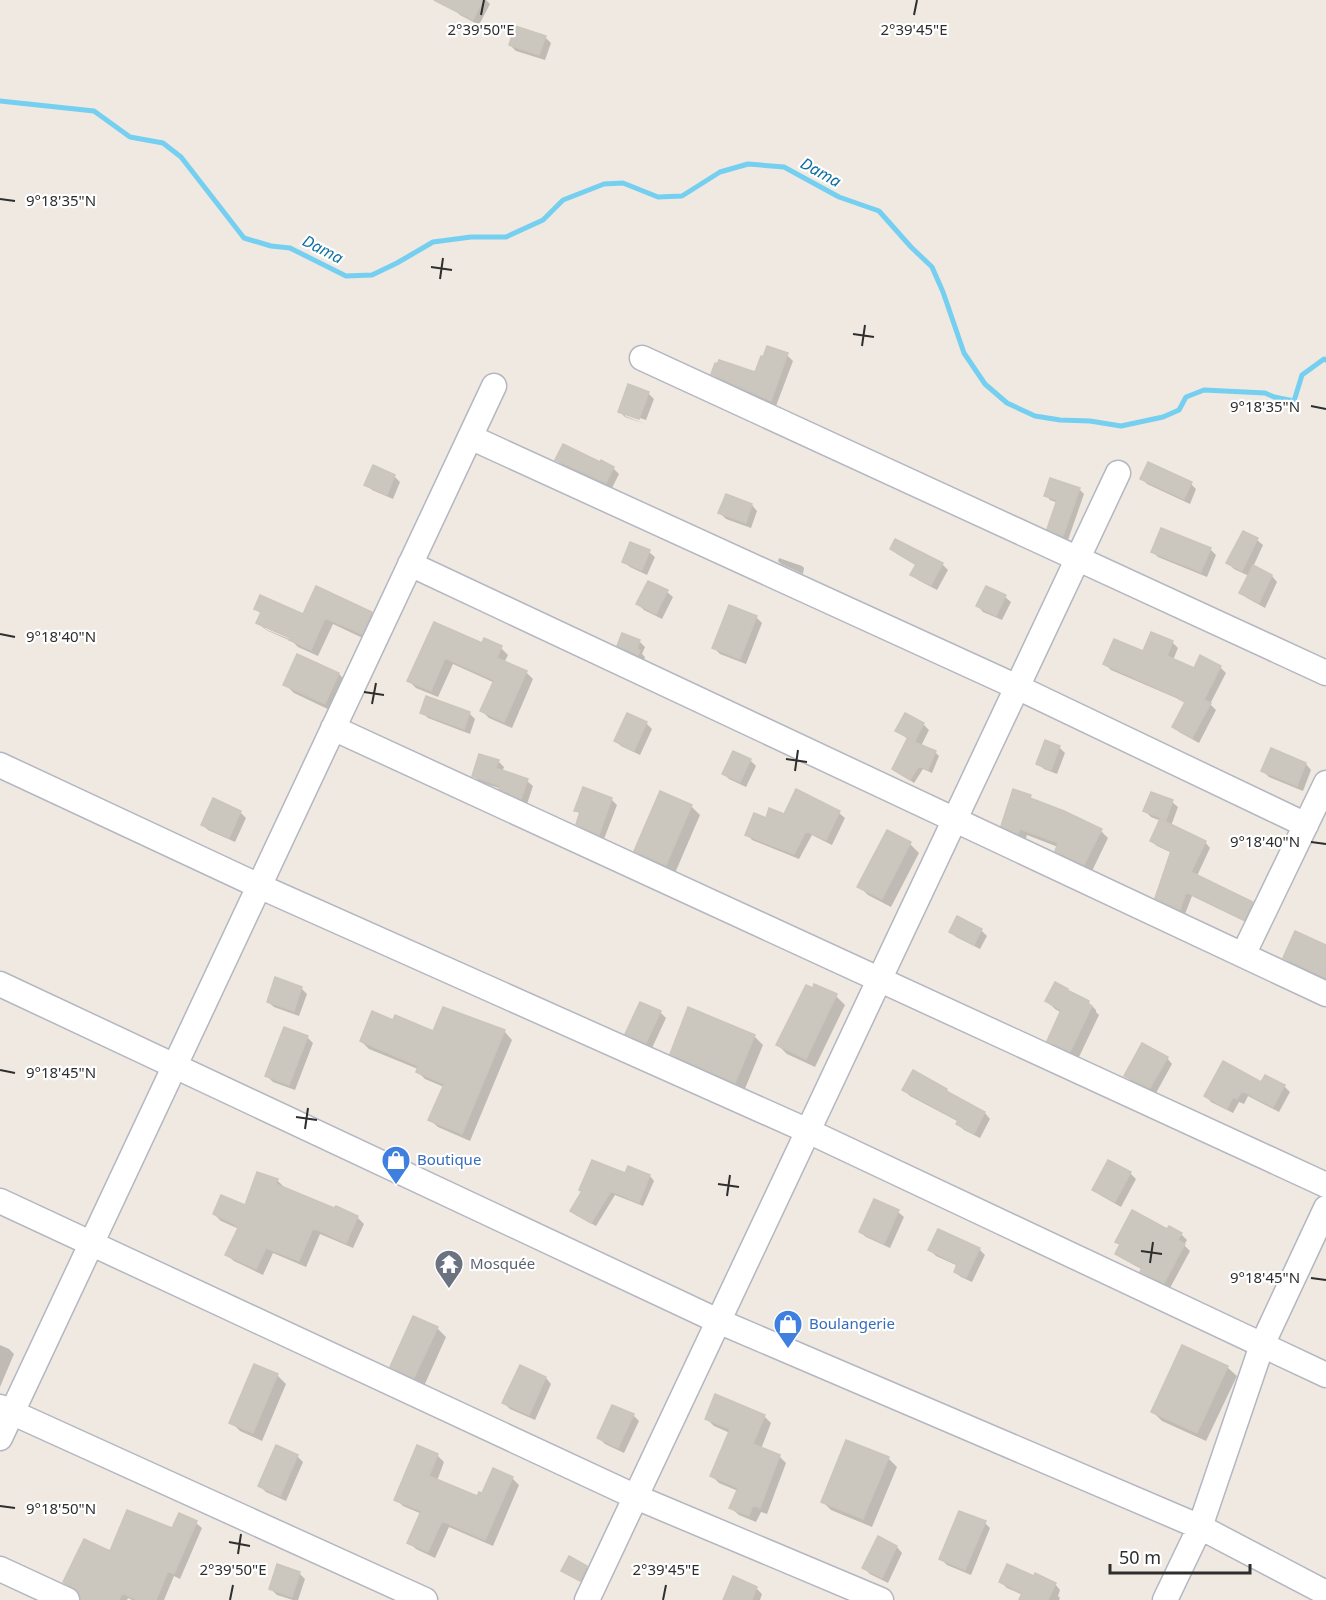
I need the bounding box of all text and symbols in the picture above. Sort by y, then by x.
text: 2°39'50"E [447,19,515,39]
text: 2°39'45"E [880,19,948,39]
water label: Dama [797,152,845,192]
text: 9°18'35"N [26,190,96,210]
water label: Dama [299,229,347,269]
text: 9°18'35"N [1230,396,1300,416]
text: 9°18'40"N [26,626,96,646]
text: 9°18'40"N [1230,831,1300,851]
text: 9°18'45"N [26,1062,96,1082]
shop icon: Boutique [380,1144,412,1186]
place label: Boutique [417,1149,481,1169]
temple icon: Mosquée [433,1248,465,1290]
place label: Mosquée [470,1253,535,1273]
text: 9°18'45"N [1230,1267,1300,1287]
shop icon: Boulangerie [772,1308,804,1350]
place label: Boulangerie [809,1313,895,1333]
text: 9°18'50"N [26,1498,96,1518]
scale bar [1110,1537,1250,1575]
text: 50 m [1119,1545,1161,1569]
text: 2°39'50"E [199,1559,267,1579]
text: 2°39'45"E [632,1559,700,1579]

